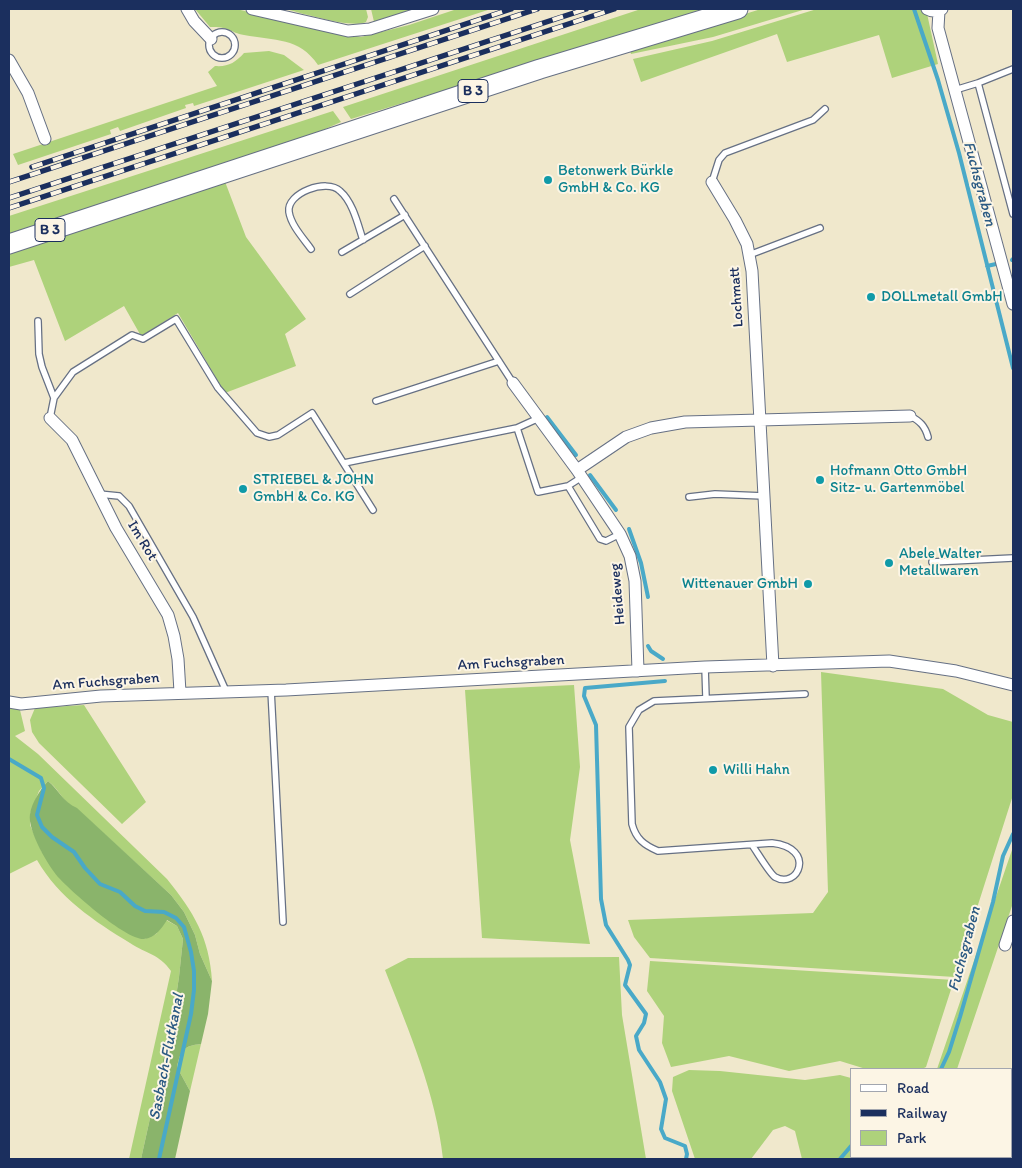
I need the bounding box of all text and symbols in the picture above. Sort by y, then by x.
road number: B 3 [458,80,488,102]
water label: Fuchsgraben [958,139,1000,229]
place label: Betonwerk Bürkle GmbH & Co. KG [558,162,674,197]
marker: Betonwerk Bürkle GmbH & Co. KG [542,174,554,186]
road number: B 3 [35,218,65,242]
street label: Lochmatt [726,266,748,328]
place label: DOLLmetall GmbH [881,288,1003,306]
marker: DOLLmetall GmbH [865,291,877,303]
place label: Hofmann Otto GmbH Sitz- u. Gartenmöbel [830,462,967,497]
place label: STRIEBEL & JOHN GmbH & Co. KG [253,471,374,506]
marker: Hofmann Otto GmbH Sitz- u. Gartenmöbel [814,474,826,486]
marker: STRIEBEL & JOHN GmbH & Co. KG [237,483,249,495]
street label: Im Rot [123,518,161,564]
place label: Abele Walter Metallwaren [899,545,981,580]
marker: Abele Walter Metallwaren [883,557,895,569]
street label: Heideweg [606,562,630,626]
place label: Wittenauer GmbH [682,575,798,593]
marker: Wittenauer GmbH [802,578,814,590]
street label: Am Fuchsgraben [457,651,565,675]
street label: Am Fuchsgraben [52,669,160,695]
place label: Willi Hahn [723,761,790,779]
marker: Willi Hahn [707,764,719,776]
water label: Fuchsgraben [944,904,986,994]
water label: Sasbach-Flutkanal [145,992,189,1122]
legend [850,1068,1012,1158]
text: Road [897,1079,929,1097]
text: Railway [897,1104,947,1122]
text: Park [897,1129,927,1147]

